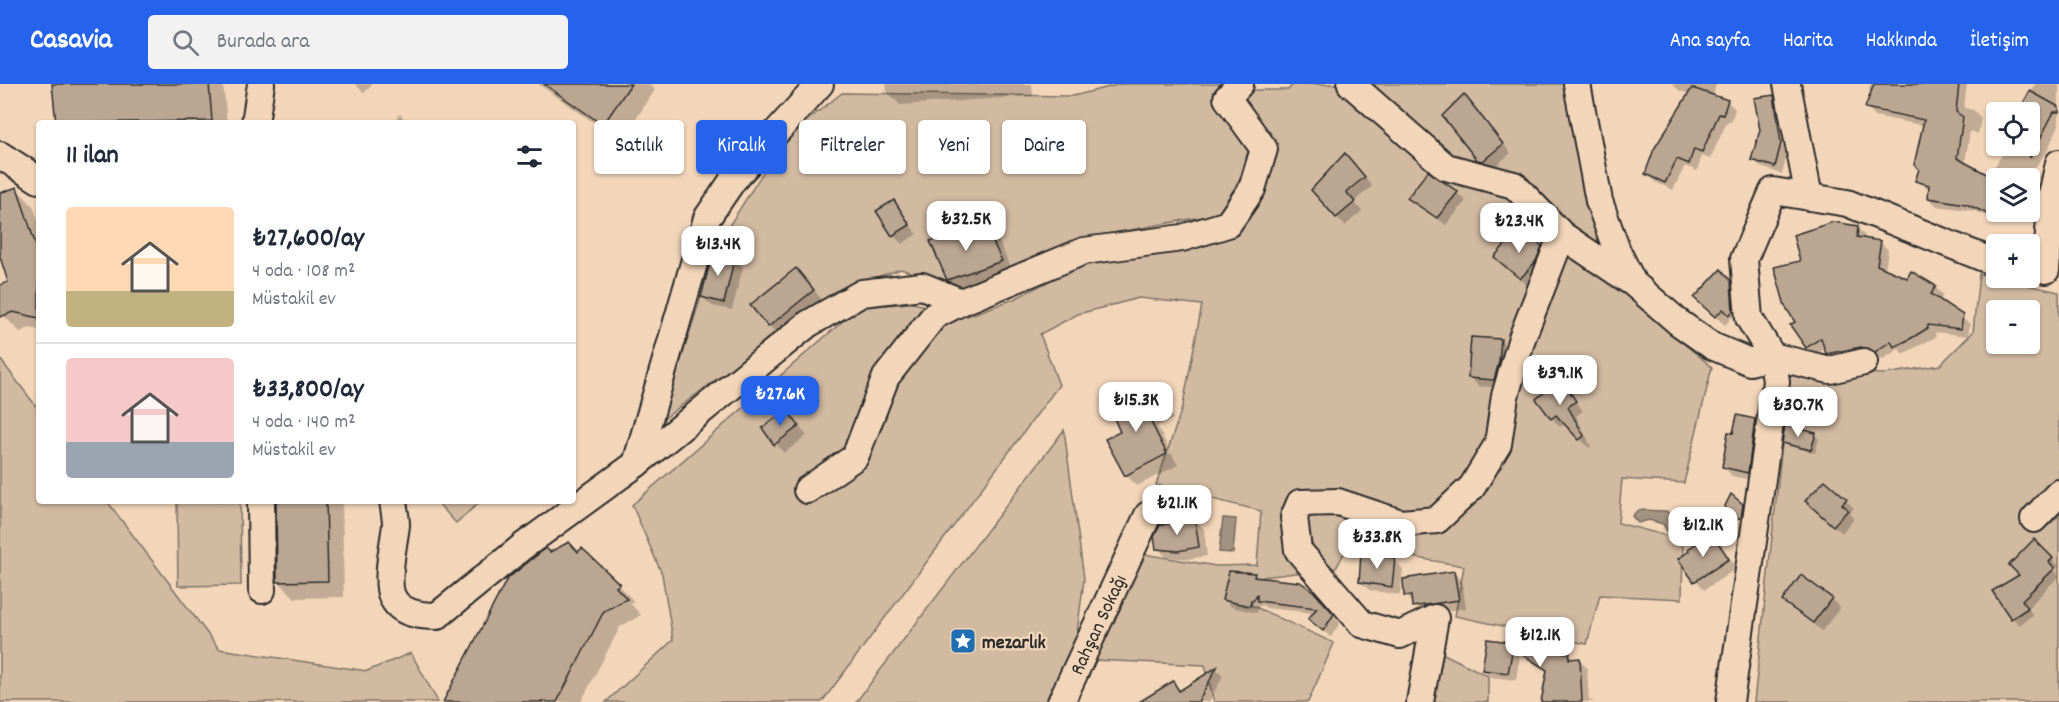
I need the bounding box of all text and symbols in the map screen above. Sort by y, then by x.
search box [148,15,568,69]
text: Casavia [30,22,112,62]
icon: search [169,26,202,59]
text: Burada ara [217,27,310,58]
text: Ana sayfa [1670,27,1750,57]
text: Harita [1783,27,1833,57]
text: Hakkında [1866,27,1937,57]
text: İletişim [1970,27,2029,57]
map controls [1986,102,2040,354]
button: locate [1986,102,2040,156]
chip: Satılık [594,120,684,174]
chip: Kiralık [696,120,787,174]
chip: Filtreler [799,120,906,174]
chip: Yeni [918,120,990,174]
chip: Daire [1002,120,1086,174]
text: 11 ilan [66,138,119,175]
icon: filters [513,140,546,173]
button: layers [1986,168,2040,222]
pin: ₺32.5K [917,201,1015,252]
pin: ₺23.4K [1470,203,1568,254]
text: ₺32.5K [941,206,991,234]
text: ₺23.4K [1494,208,1544,236]
text: ₺27,600/ay [252,221,364,258]
pin: ₺13.4K [669,226,767,277]
icon: home [114,231,186,303]
text: ₺13.4K [695,231,741,259]
button: + [1986,234,2040,288]
text: 4 oda · 108 m² [252,258,355,286]
text: Müstakil ev [252,286,336,314]
button: − [1986,300,2040,354]
pin: ₺39.1K [1511,355,1609,406]
text: ₺39.1K [1537,360,1583,388]
text: ₺33,800/ay [252,372,363,409]
pin: ₺27.6K [731,376,829,427]
text: ₺27.6K [755,381,805,409]
icon: home [114,382,186,454]
pin: ₺15.3K [1087,382,1185,433]
text: ₺15.3K [1113,387,1159,415]
pin: ₺30.7K [1749,387,1847,438]
text: ₺30.7K [1772,392,1824,420]
text: 4 oda · 140 m² [252,409,355,437]
text: Müstakil ev [252,437,336,465]
pin: ₺21.1K [1128,485,1226,536]
text: ₺21.1K [1156,490,1198,518]
pin: ₺12.1K [1654,507,1752,558]
text: ₺12.1K [1682,512,1724,540]
pin: ₺33.8K [1328,519,1426,570]
text: ₺33.8K [1352,524,1402,552]
street label: Rahşan Sokağı [1065,570,1135,680]
pin: ₺12.1K [1491,617,1589,668]
text: ₺12.1K [1519,622,1561,650]
place icon: mezarlık [948,626,978,656]
place label: mezarlık [982,630,1046,658]

